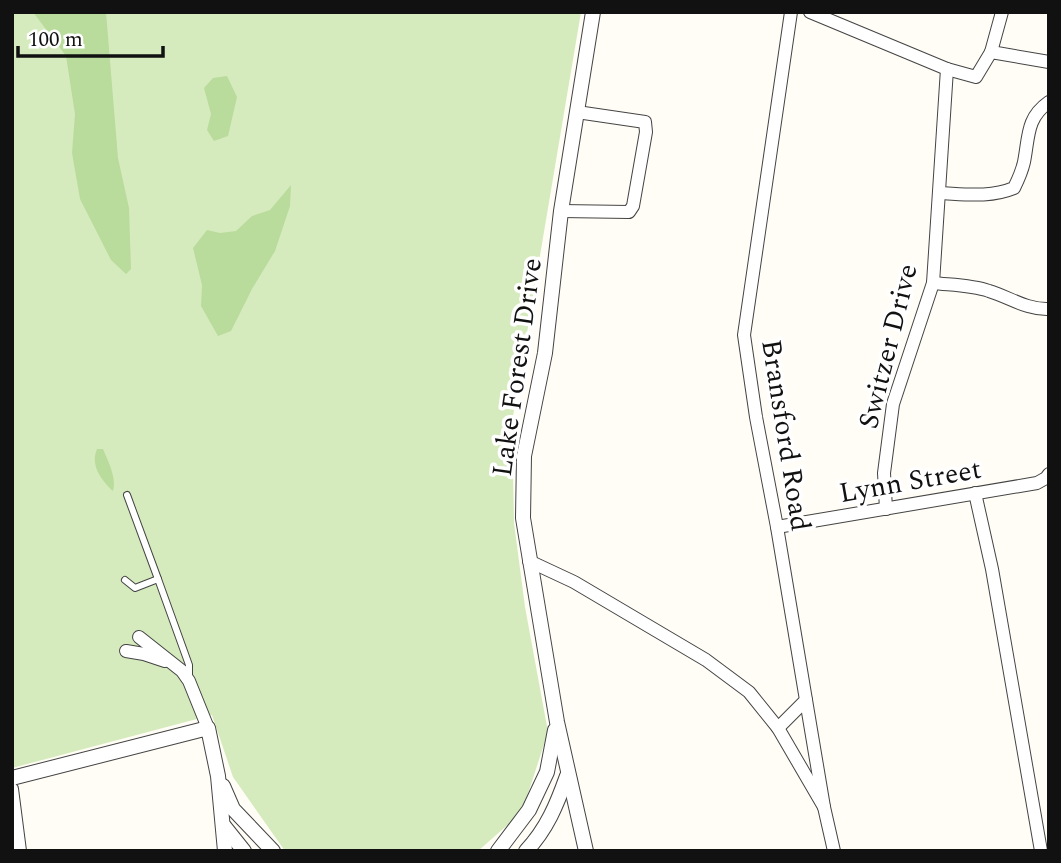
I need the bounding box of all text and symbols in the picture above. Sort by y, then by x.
scale bar [18,14,163,58]
text: 100 m [28,24,83,56]
street label: Lake Forest Drive [481,255,554,479]
street label: Switzer Drive [847,259,930,433]
street label: Bransford Road [749,336,822,534]
street label: Lynn Street [836,448,985,515]

